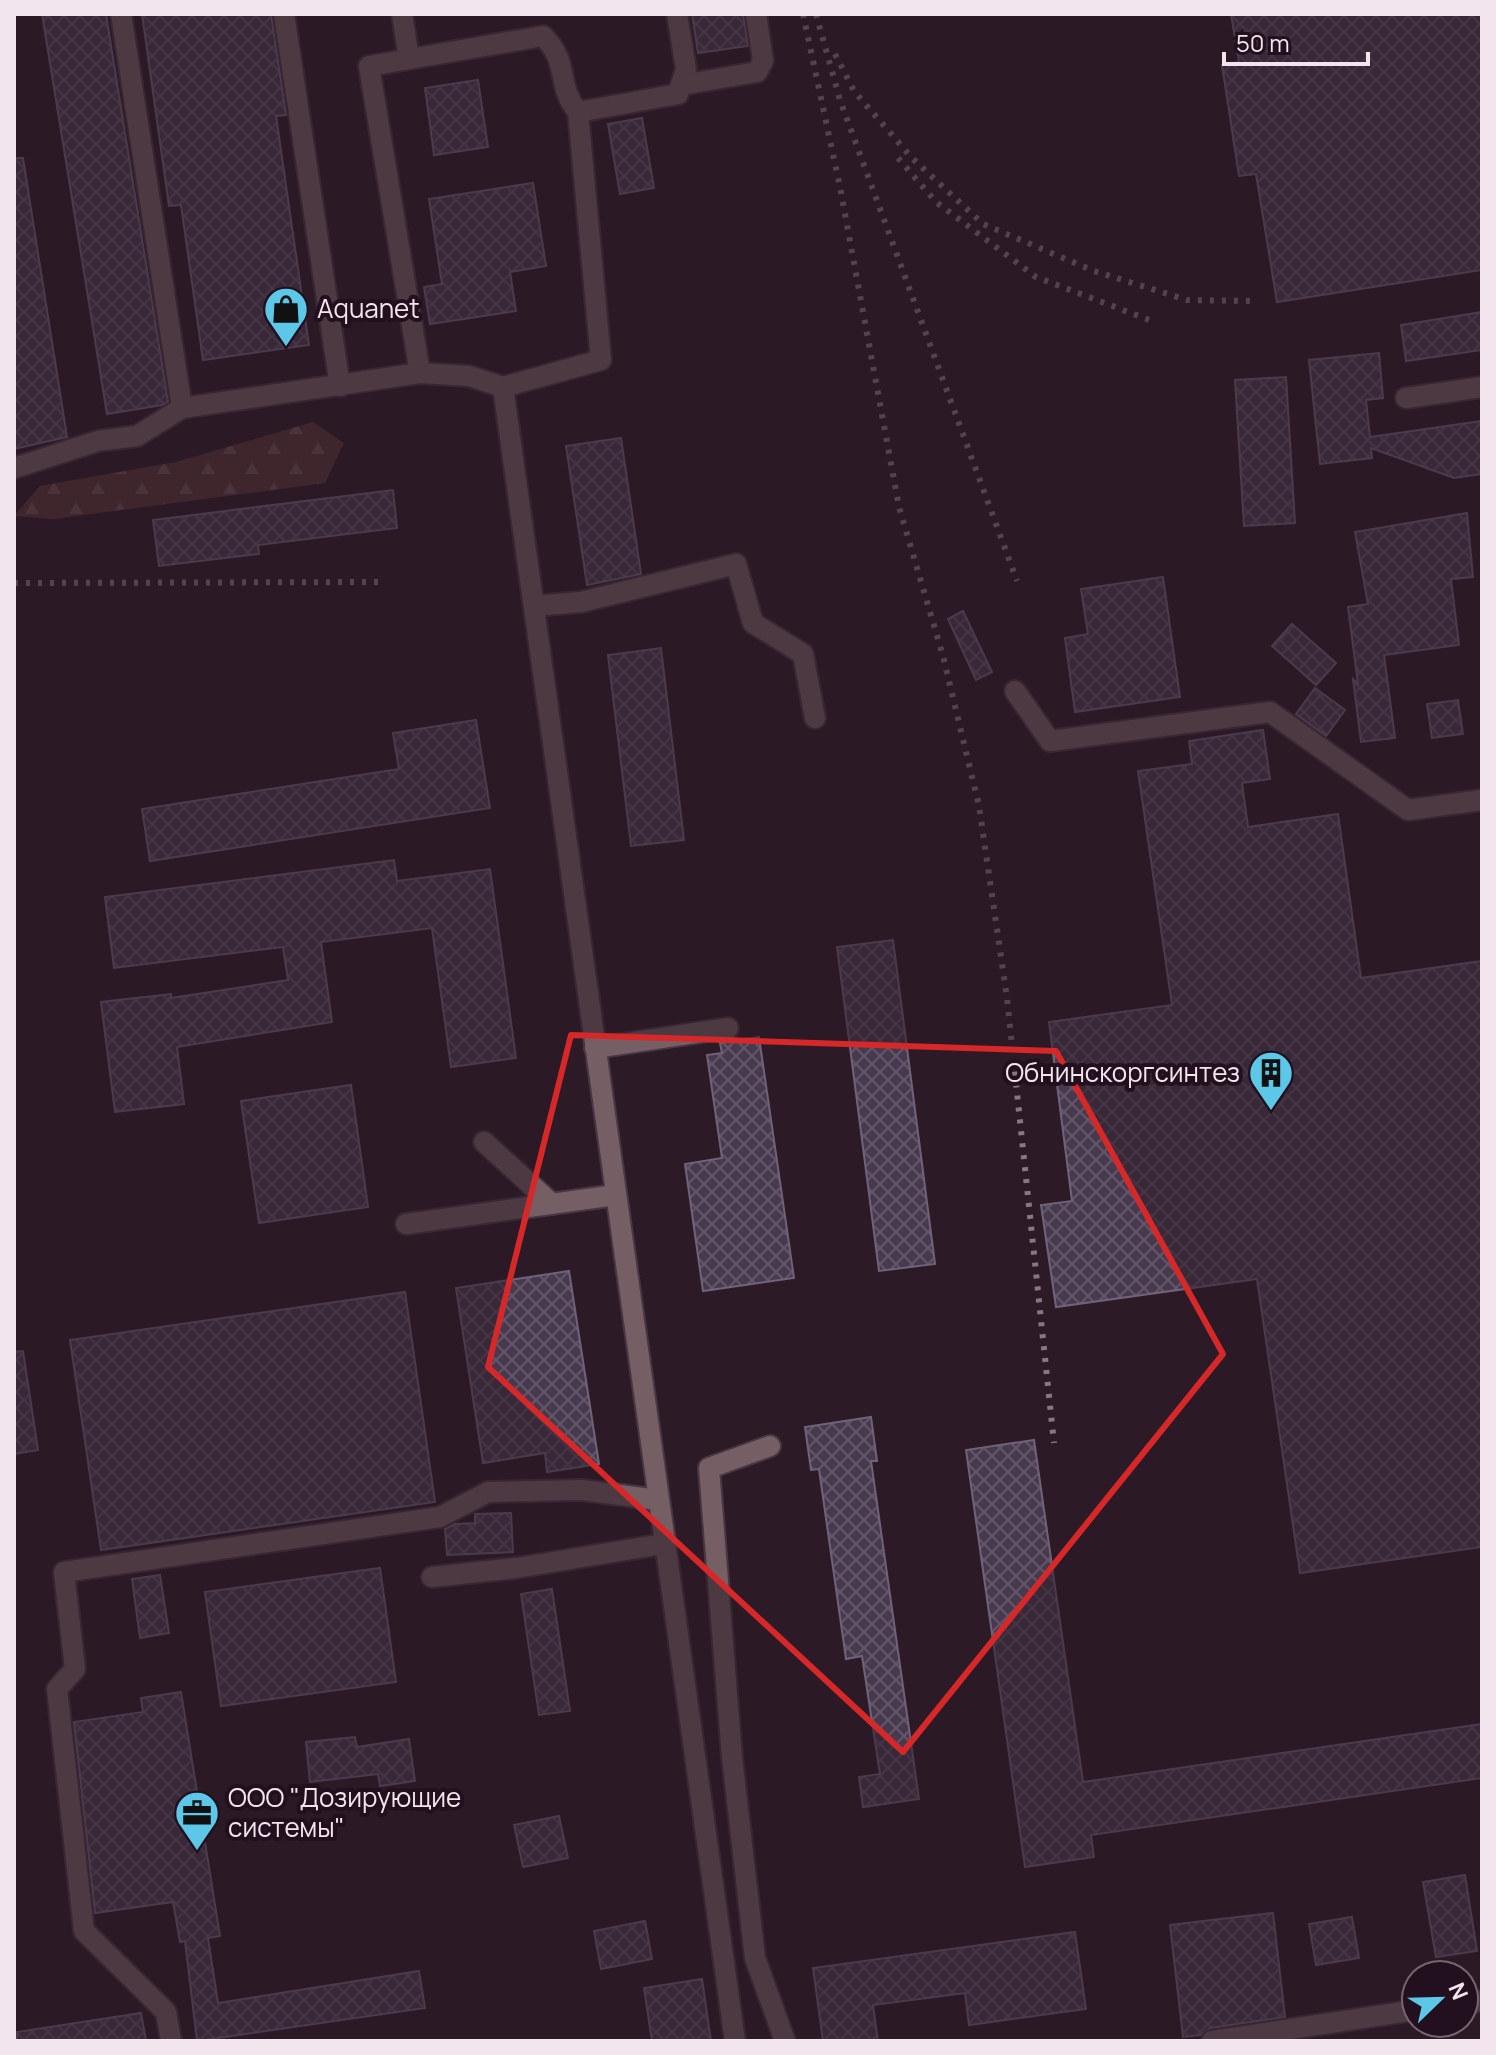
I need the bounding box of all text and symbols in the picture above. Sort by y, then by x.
scale bar [1224,16,1368,66]
text: 50 m [1236,26,1290,59]
shop icon: Aquanet [262,285,310,348]
place label: Aquanet [317,290,420,326]
building icon: Обнинскоргсинтез [1247,1049,1295,1112]
place label: Обнинскоргсинтез [1005,1054,1240,1090]
place label: ООО "Дозирующие системы" [228,1779,461,1845]
office icon: ООО "Дозирующие системы" [173,1789,221,1852]
north arrow [1400,1959,1480,2039]
text: N [1442,1978,1475,2004]

